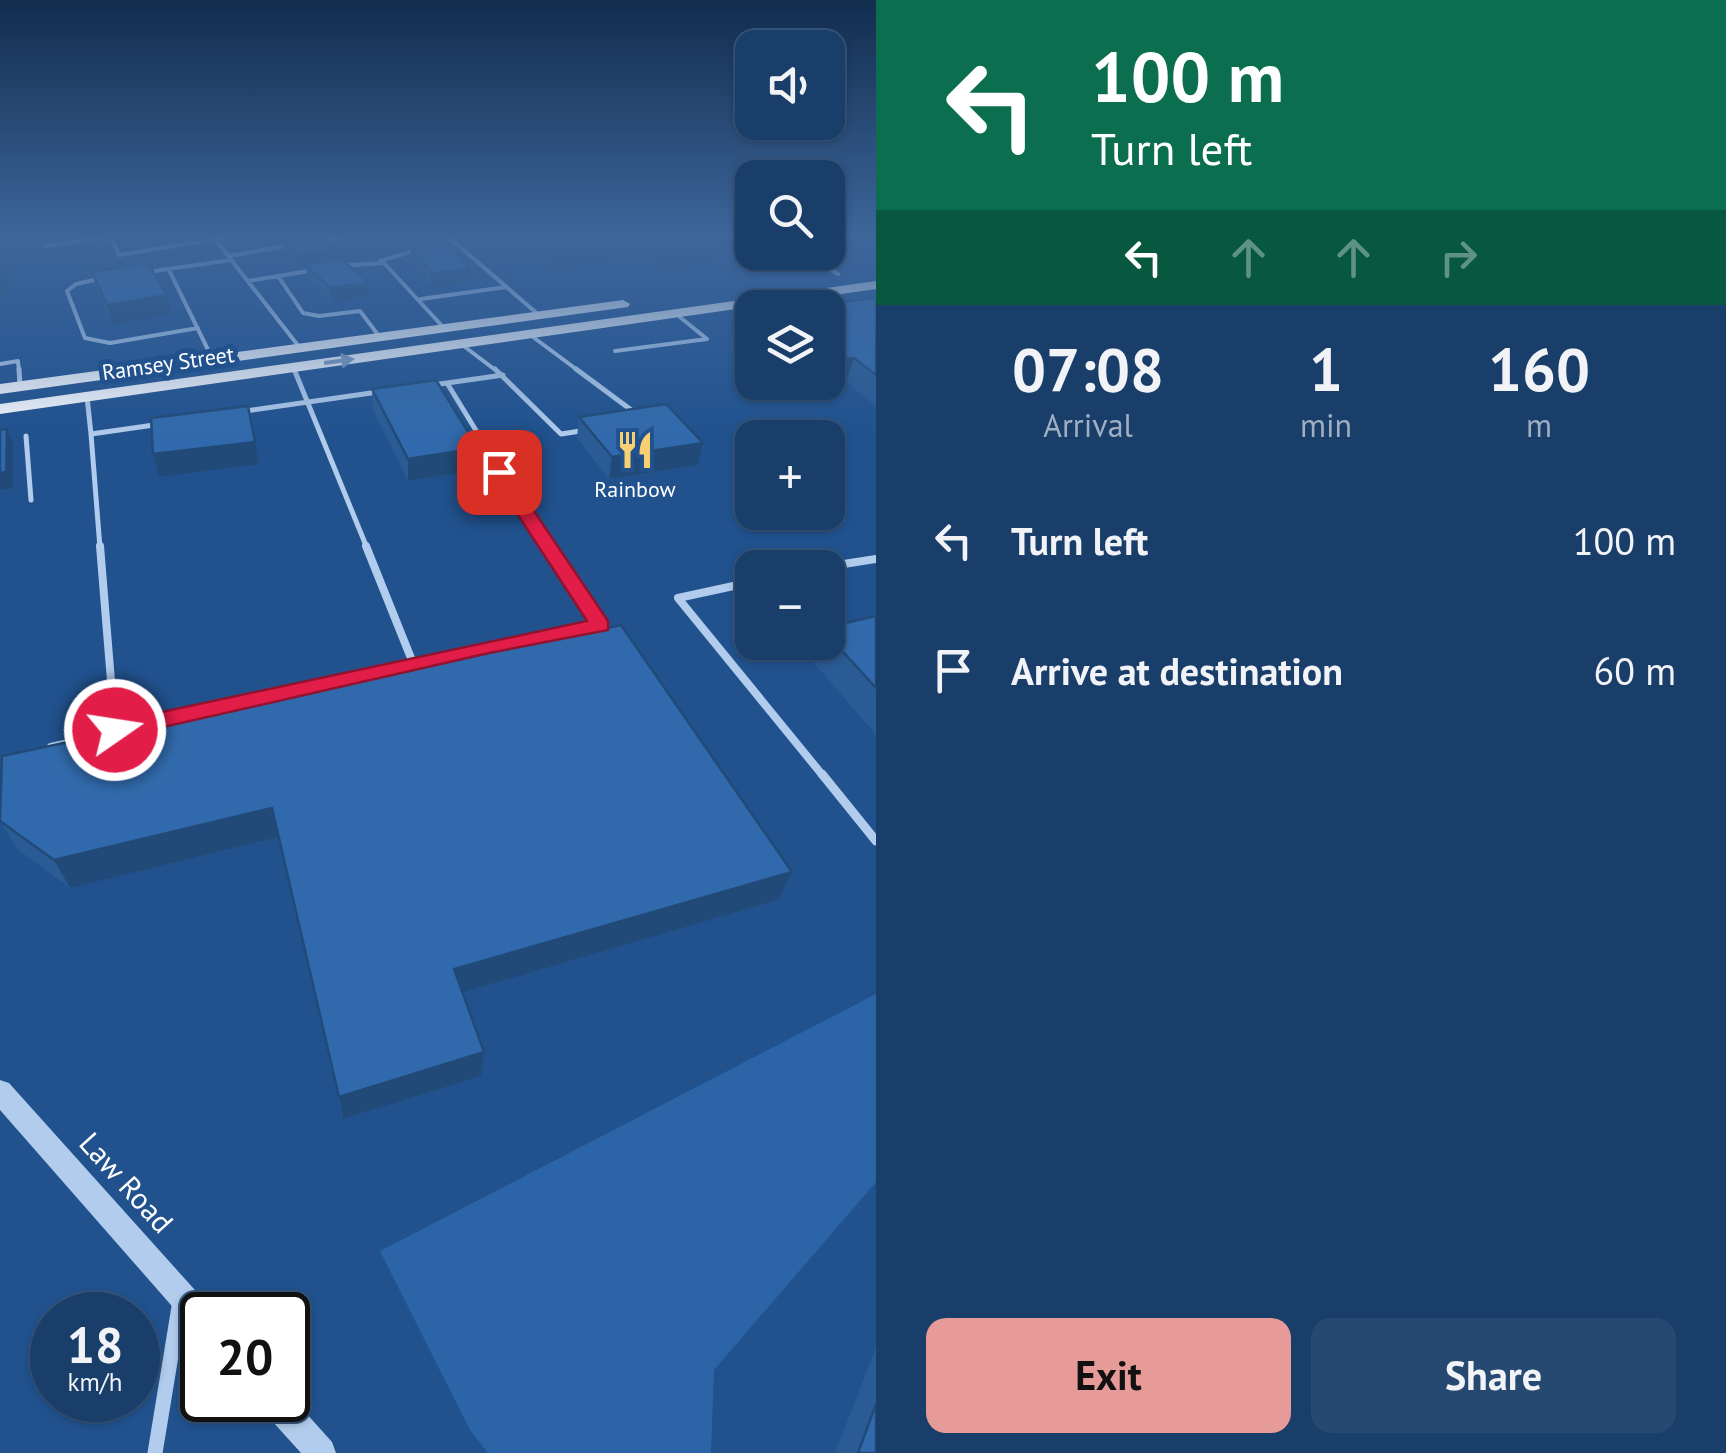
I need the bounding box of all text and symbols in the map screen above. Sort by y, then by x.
map controls [735,30,845,660]
button: sound [735,30,845,140]
text: 100 m [1091,31,1284,121]
icon: left [926,40,1056,170]
text: Turn left [1091,119,1252,177]
button: search [735,160,845,270]
icon: left [1116,230,1171,285]
icon: ahead [1221,230,1276,285]
icon: ahead [1326,230,1381,285]
icon: right [1431,230,1486,285]
button: layers [735,290,845,400]
text: 07:08 [1012,330,1164,408]
text: 1 [1309,330,1343,408]
text: 160 [1488,330,1590,408]
street label: Ramsey Street [100,340,236,386]
one-way arrow [324,353,355,369]
text: Arrival [1043,404,1133,446]
text: min [1300,404,1352,446]
text: m [1526,404,1552,446]
button: + [735,420,845,530]
restaurant icon: Rainbow [614,429,656,471]
pin [457,430,542,515]
icon: arrive [472,445,527,500]
place label: Rainbow [594,475,676,503]
icon: left [926,513,981,568]
text: Turn left [1011,516,1148,565]
text: 100 m [1573,516,1676,565]
button: − [735,550,845,660]
icon: arrive [926,643,981,698]
text: Arrive at destination [1011,646,1343,695]
text: 60 m [1594,646,1676,695]
position arrow [63,678,167,782]
street label: Law Road [71,1123,183,1241]
speed limit sign: 20 [180,1292,310,1422]
text: 18 [67,1312,123,1377]
button: Exit [926,1318,1291,1433]
button: Share [1311,1318,1676,1433]
text: km/h [68,1366,122,1398]

